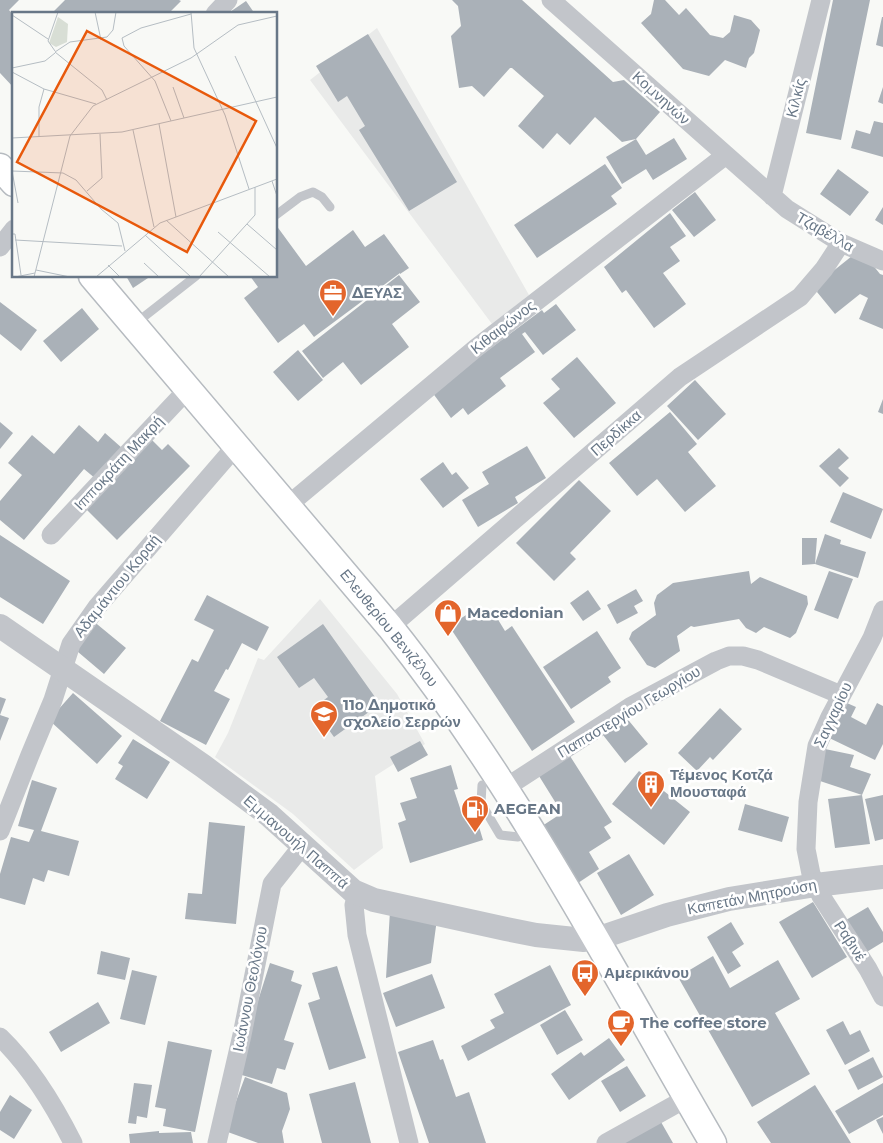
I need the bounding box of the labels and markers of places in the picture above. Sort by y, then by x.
office icon: ΔΕΥΑΣ [318,278,348,317]
place label: ΔΕΥΑΣ [351,283,402,302]
shop icon: Macedonian [433,598,463,637]
place label: Macedonian [467,603,564,622]
place label: 11ο Δημοτικό σχολείο Σερρών [343,695,461,731]
school or university icon: 11ο Δημοτικό σχολείο Σερρών [309,699,339,738]
place label: Τέμενος Κοτζά Μουσταφά [670,765,773,801]
building icon: Τέμενος Κοτζά Μουσταφά [636,769,666,808]
fuel station icon: AEGEAN [460,794,490,833]
place label: AEGEAN [493,799,561,818]
bus stop icon: Αμερικάνου [570,958,600,997]
place label: Αμερικάνου [604,963,689,982]
cafe icon: The coffee store [606,1008,636,1047]
place label: The coffee store [640,1013,767,1032]

